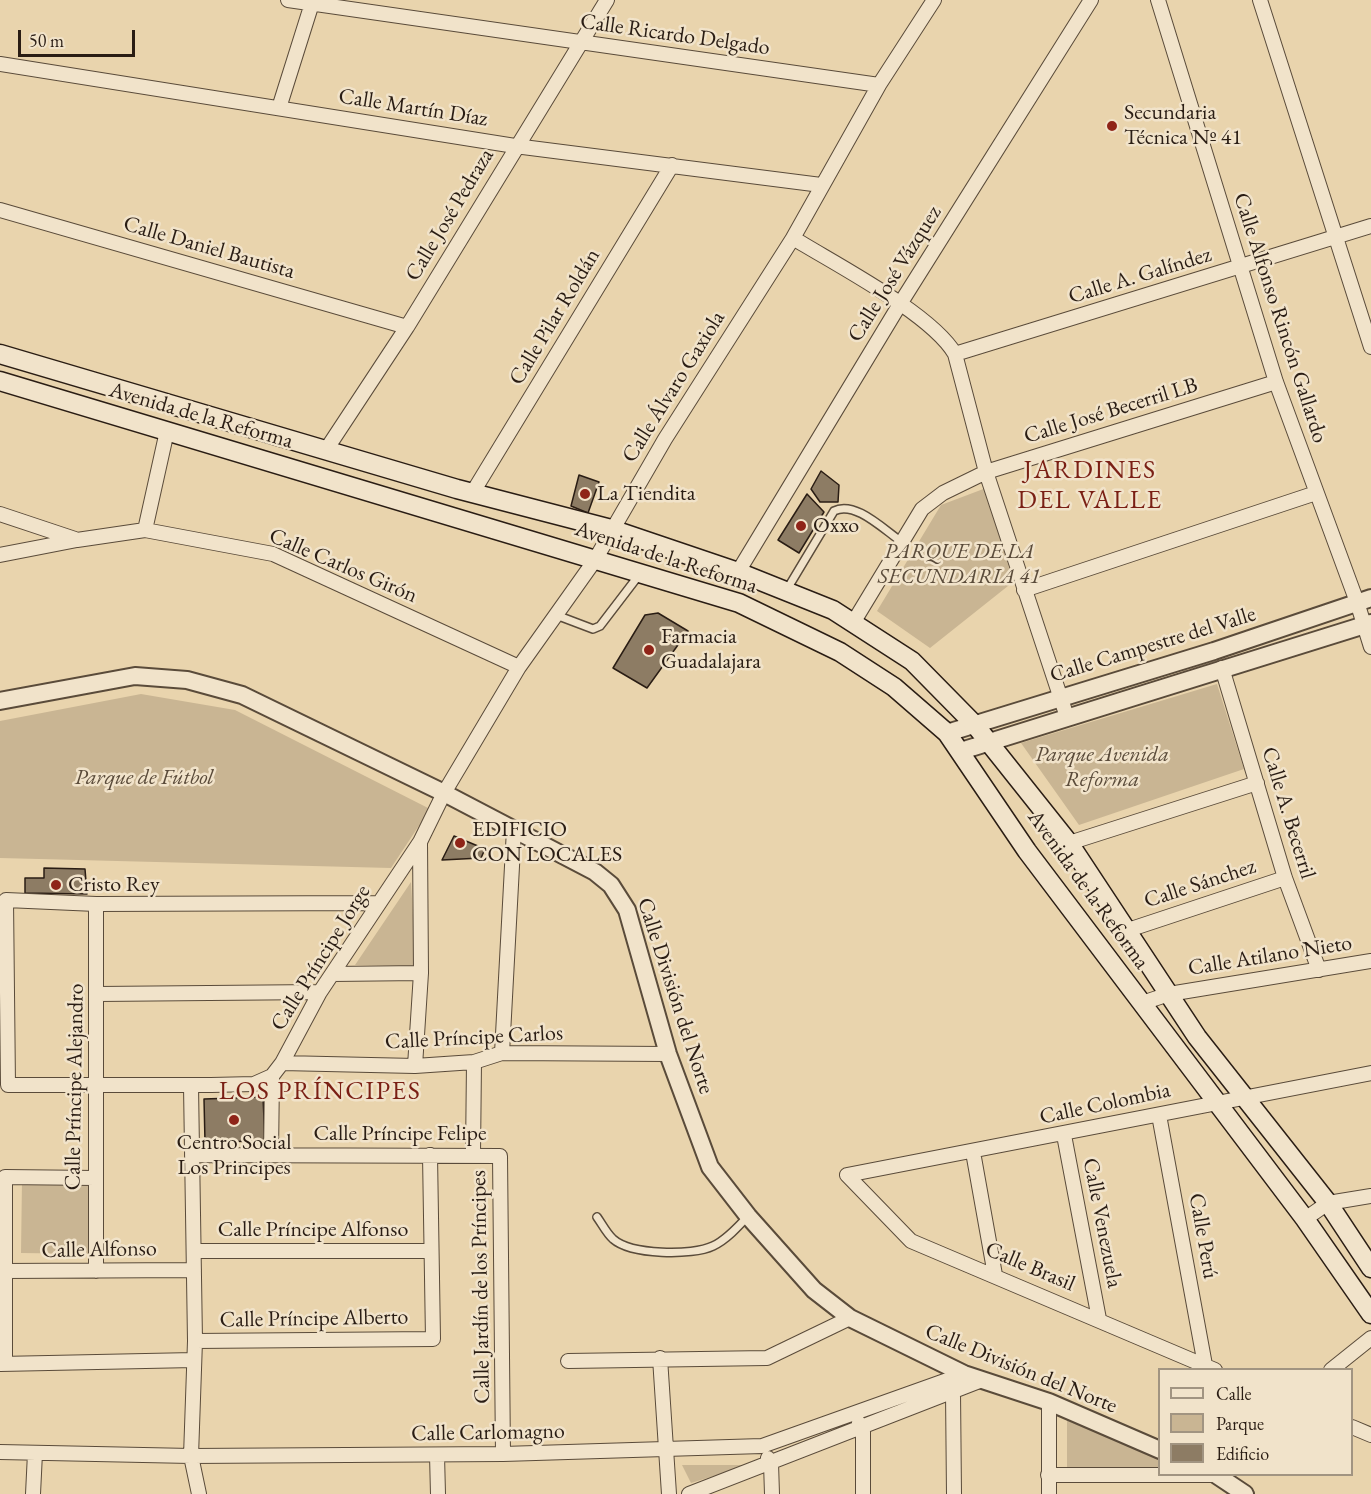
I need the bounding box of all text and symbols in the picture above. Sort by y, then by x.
street label: Calle Ricardo Delgado [579,9,771,61]
scale bar [21,18,138,56]
text: 50 m [29,29,64,52]
street label: Calle Martín Díaz [337,83,489,133]
place label: Secundaria Técnica Nº 41 [1124,100,1242,152]
marker: Secundaria Técnica Nº 41 [1105,119,1119,133]
street label: Calle José Pedraza [400,144,500,286]
street label: Calle Alfonso Rincón Gallardo [1227,190,1333,446]
street label: Calle José Vázquez [843,201,947,347]
street label: Calle Daniel Bautista [120,211,298,285]
street label: Calle A. Galíndez [1066,242,1214,310]
street label: Calle Pilar Roldán [504,244,606,390]
street label: Calle Álvaro Gaxiola [617,306,731,468]
street label: Calle José Becerril LB [1021,372,1201,450]
street label: Avenida de la Reforma [106,377,296,455]
district label: JARDINES DEL VALLE [1017,455,1163,516]
place label: La Tiendita [597,481,696,507]
marker: La Tiendita [578,487,592,501]
place label: Oxxo [813,513,859,539]
street label: Avenida de la Reforma [572,516,760,600]
marker: Oxxo [794,519,808,533]
street label: Calle Carlos Girón [265,523,421,609]
park label: PARQUE DE LA SECUNDARIA 41 [878,539,1040,590]
street label: Calle Campestre del Valle [1047,601,1259,689]
place label: Farmacia Guadalajara [661,624,761,676]
marker: Farmacia Guadalajara [642,643,656,657]
park label: Parque Avenida Reforma [1035,742,1169,794]
street label: Calle A. Becerril [1255,744,1321,882]
park label: Parque de Fútbol [75,765,213,791]
street label: Avenida de la Reforma [1021,805,1155,975]
place label: EDIFICIO CON LOCALES [472,817,622,868]
marker: EDIFICIO CON LOCALES [453,836,467,850]
street label: Calle Sánchez [1141,854,1259,914]
place label: Cristo Rey [68,872,160,898]
marker: Cristo Rey [49,878,63,892]
street label: Calle Príncipe Jorge [266,880,376,1036]
street label: Calle División del Norte [631,894,719,1098]
street label: Calle Atilano Nieto [1186,930,1354,982]
street label: Calle Príncipe Alejandro [60,983,90,1191]
street label: Calle Príncipe Carlos [384,1020,564,1056]
district label: LOS PRÍNCIPES [219,1076,421,1108]
street label: Calle Colombia [1037,1077,1173,1131]
marker: Centro Social Los Principes [227,1113,241,1127]
street label: Calle Príncipe Felipe [313,1121,487,1147]
place label: Centro Social Los Principes [177,1130,291,1182]
street label: Calle Venezuela [1076,1156,1128,1290]
street label: Calle Jardín de los Príncipes [466,1170,496,1404]
street label: Calle Perú [1182,1191,1224,1281]
street label: Calle Príncipe Alfonso [218,1217,408,1243]
street label: Calle Alfonso [41,1236,157,1264]
street label: Calle Brasil [981,1236,1079,1298]
street label: Calle Príncipe Alberto [219,1304,409,1334]
street label: Calle División del Norte [921,1318,1121,1420]
legend [1158,1368,1353,1476]
text: Calle [1216,1382,1252,1405]
text: Parque [1216,1412,1264,1435]
street label: Calle Carlomagno [411,1418,565,1448]
text: Edificio [1216,1442,1269,1465]

